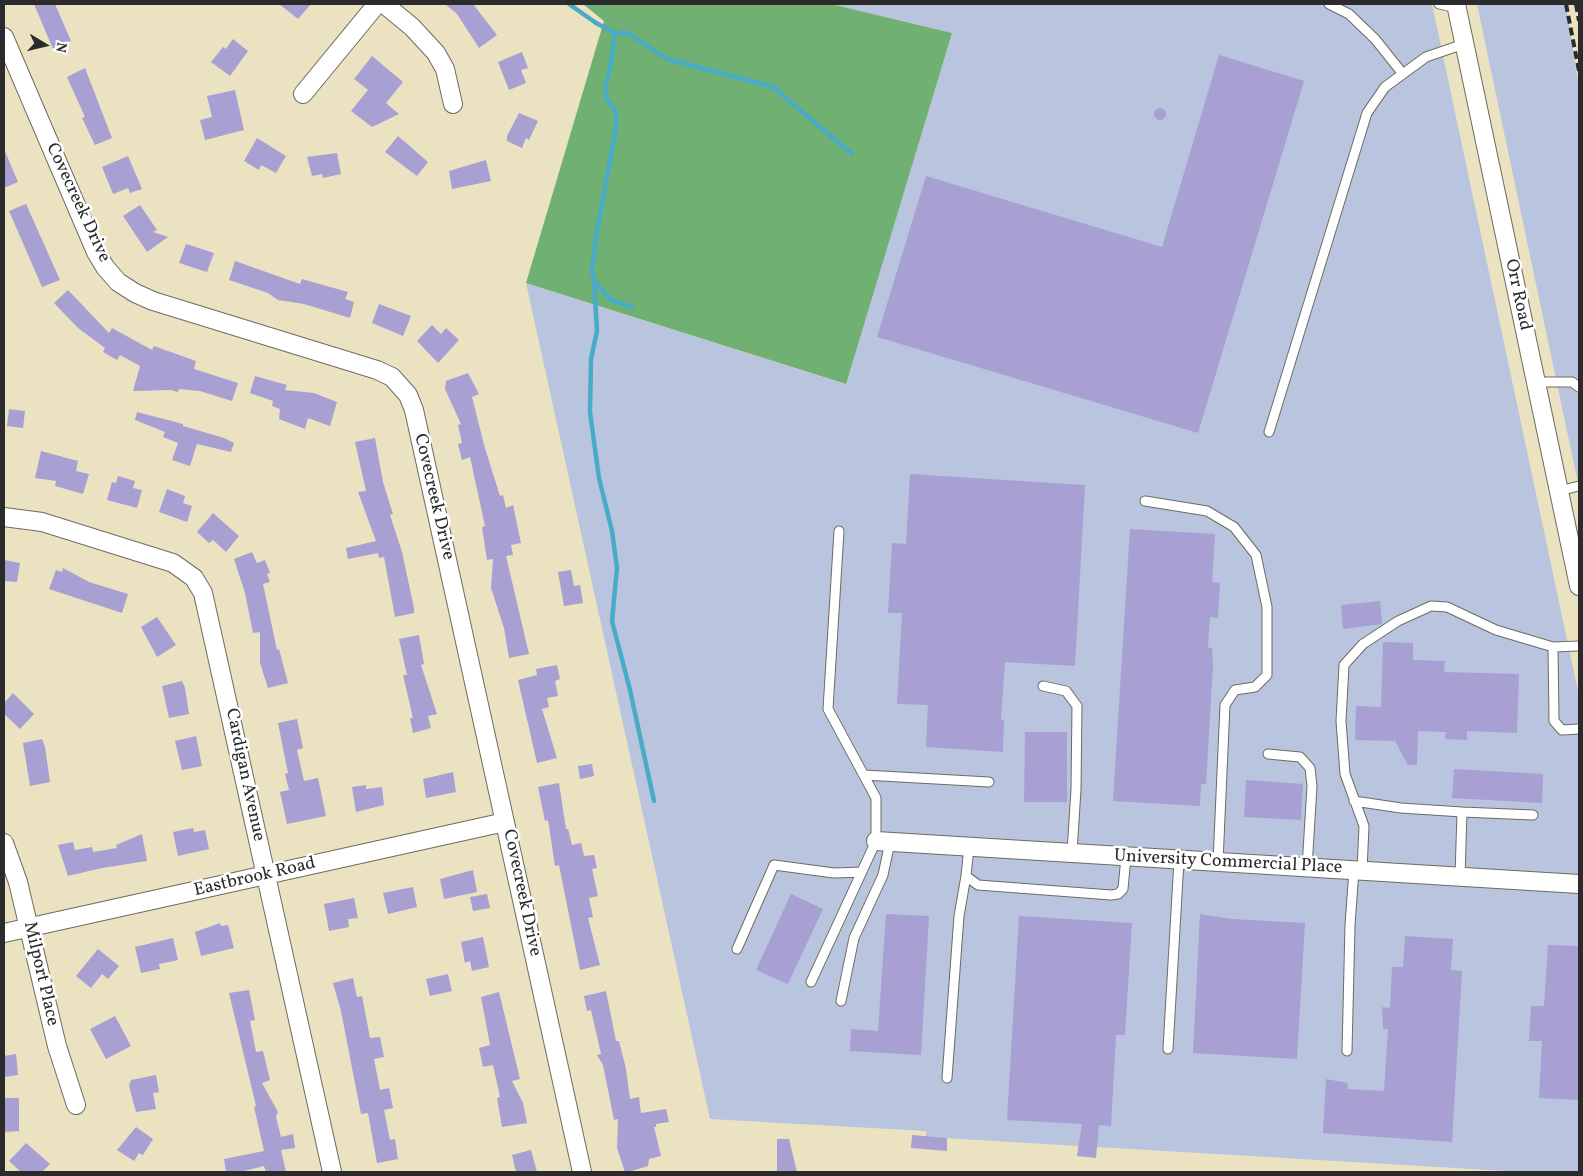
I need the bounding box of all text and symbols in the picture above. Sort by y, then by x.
north arrow [20,20,70,70]
text: N [50,41,70,54]
street label: Covecreek Drive [40,140,114,266]
street label: Orr Road [1499,257,1535,333]
street label: Covecreek Drive [408,432,458,562]
street label: Cardigan Avenue [219,707,269,843]
street label: Covecreek Drive [497,828,545,958]
street label: University Commercial Place [1113,846,1343,880]
street label: Eastbrook Road [192,854,318,902]
street label: Milport Place [18,920,62,1028]

